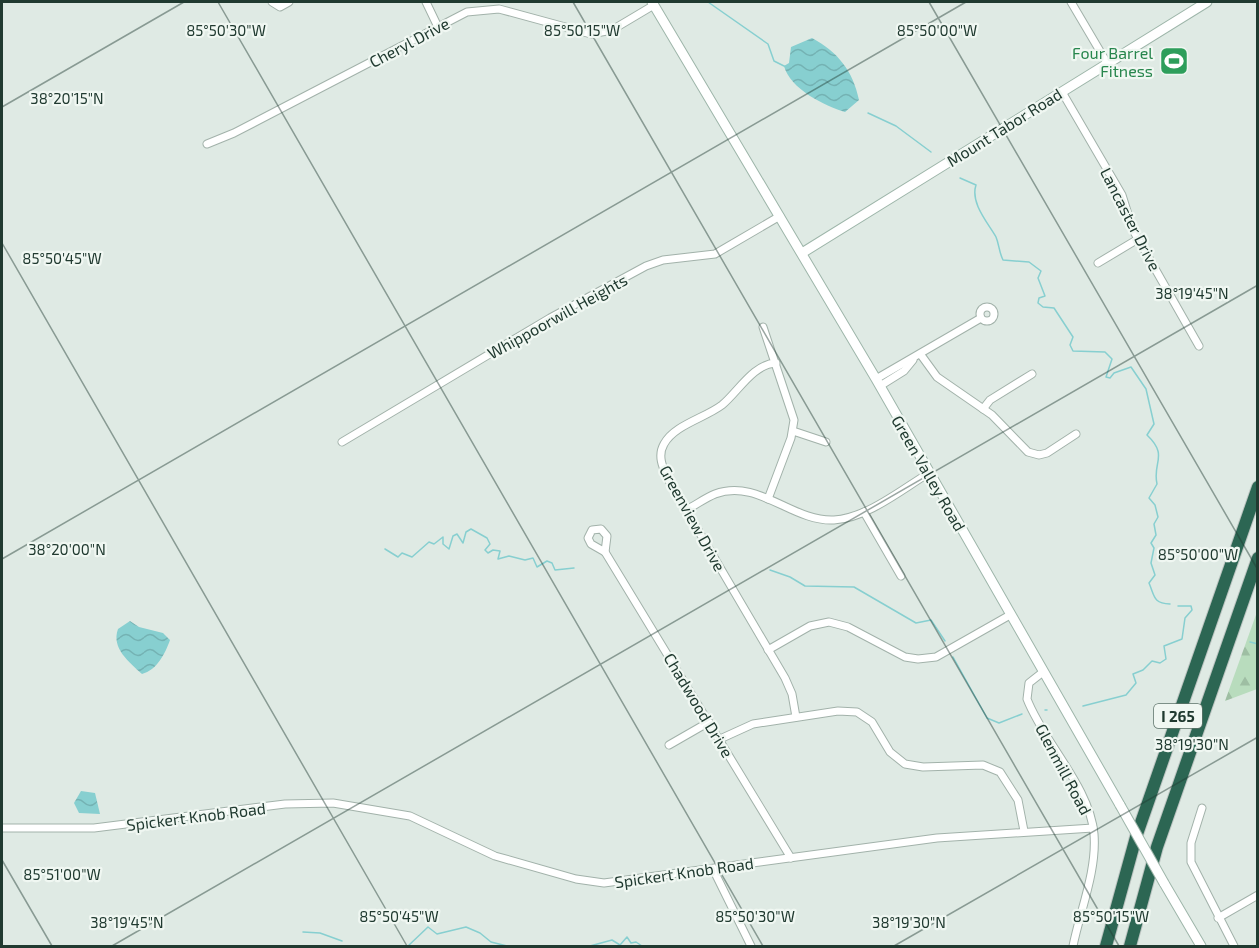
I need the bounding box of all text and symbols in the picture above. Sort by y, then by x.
street label: Cheryl Drive [366,13,452,71]
text: 85°50'30"W [186,21,266,39]
text: 85°50'15"W [544,21,620,39]
text: 85°50'00"W [897,21,977,39]
place label: Four Barrel Fitness [1072,43,1153,80]
sports icon: Four Barrel Fitness [1158,45,1190,77]
street label: Mount Tabor Road [943,84,1065,170]
text: 38°20'15"N [30,89,104,107]
street label: Lancaster Drive [1097,164,1165,274]
text: 85°50'45"W [22,249,102,267]
street label: Whippoorwill Heights [484,270,630,362]
text: 38°19'45"N [1155,284,1229,302]
street label: Green Valley Road [888,412,970,534]
street label: Greenview Drive [656,462,730,574]
text: 38°20'00"N [28,540,106,558]
text: 85°50'00"W [1158,545,1238,563]
street label: Chadwood Drive [660,649,738,761]
road number: I 265 [1154,704,1202,728]
street label: Glenmill Road [1032,720,1096,818]
text: 38°19'30"N [1155,735,1229,753]
street label: Spickert Knob Road [125,798,267,834]
street label: Spickert Knob Road [613,853,755,891]
text: 85°51'00"W [23,865,101,883]
text: 85°50'45"W [359,907,439,925]
text: 85°50'30"W [715,907,795,925]
text: 85°50'15"W [1073,907,1149,925]
text: 38°19'45"N [90,913,164,931]
text: 38°19'30"N [872,913,946,931]

